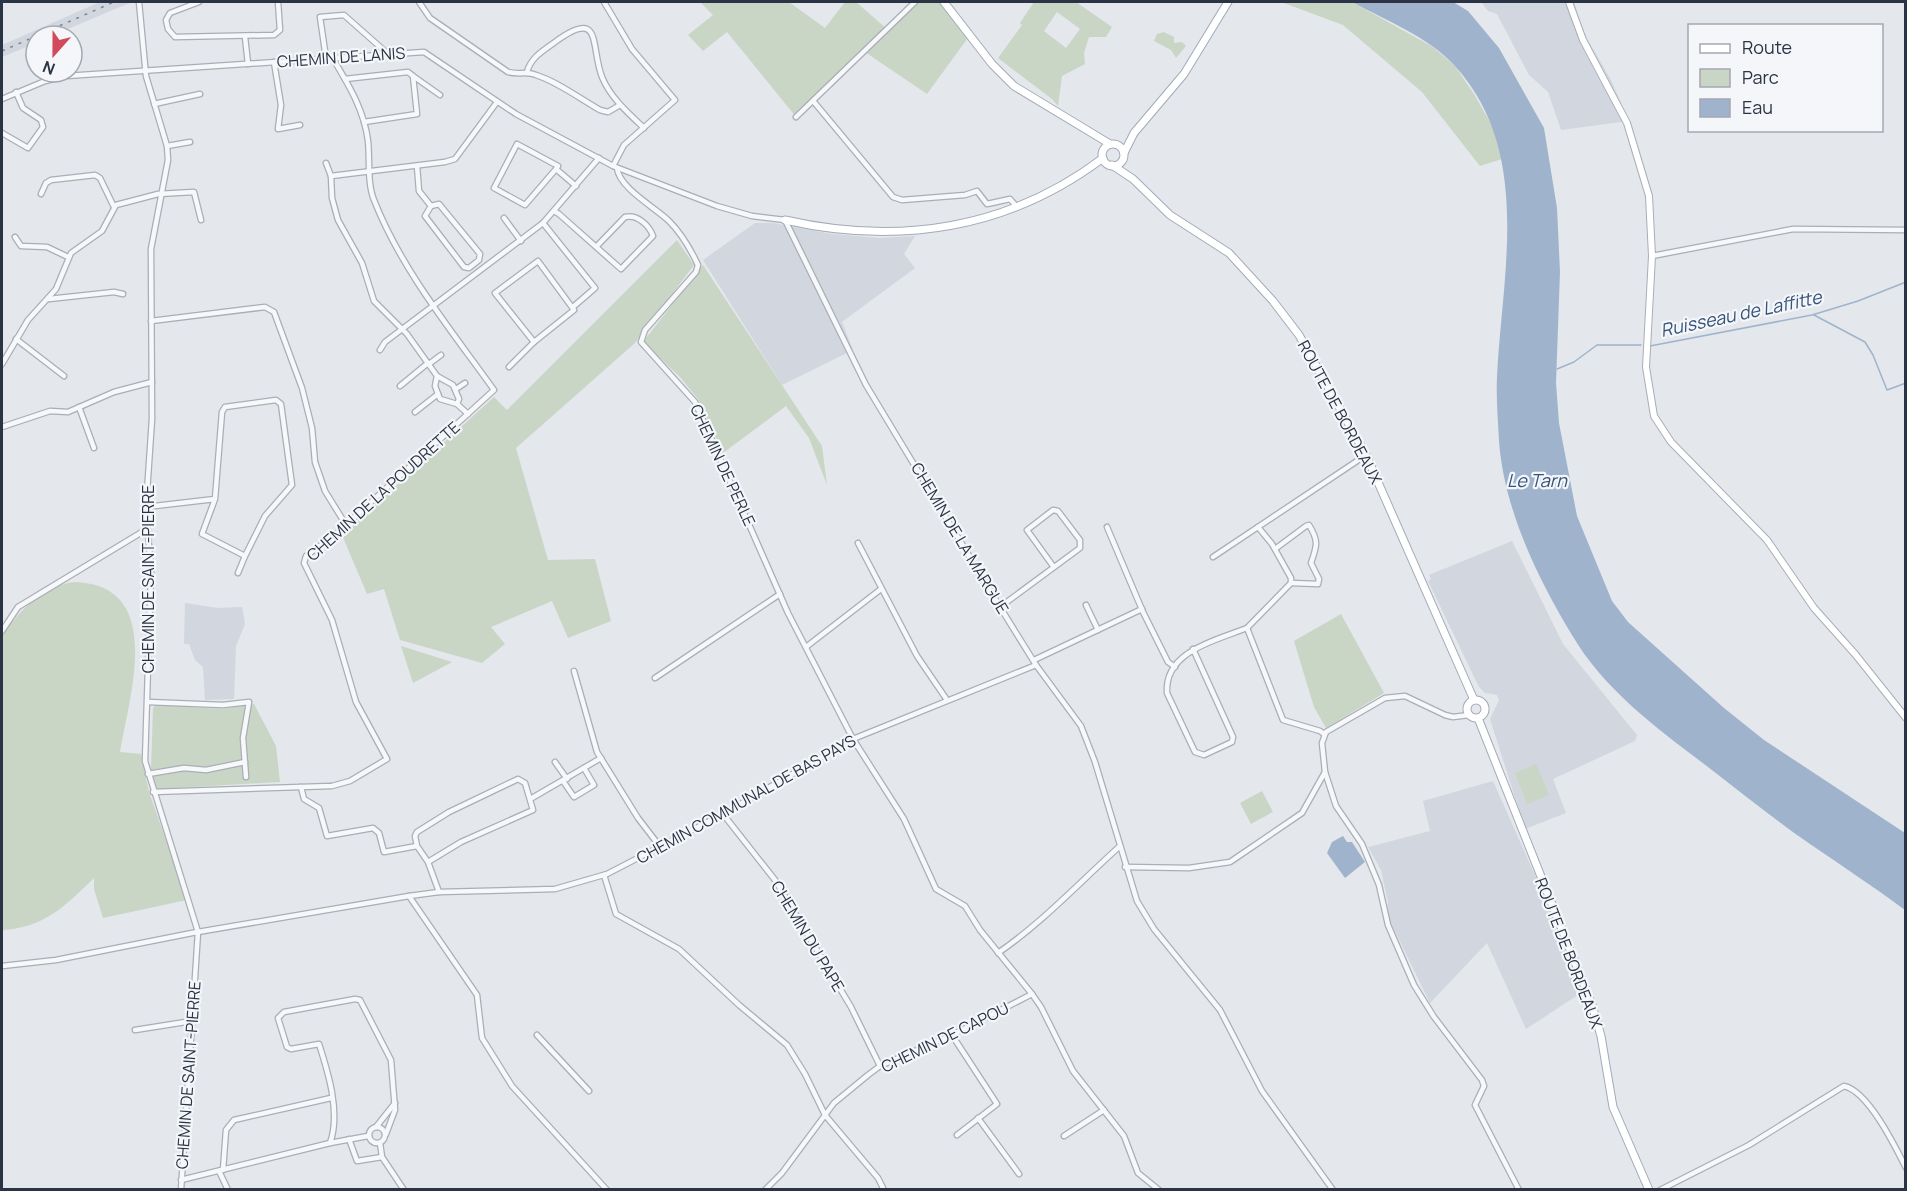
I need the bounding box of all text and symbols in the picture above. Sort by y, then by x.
north arrow [24,24,84,84]
legend [1688,24,1883,132]
text: Route [1742,35,1792,59]
street label: CHEMIN DE LANIS [276,42,406,72]
text: N [39,56,58,80]
text: Parc [1742,65,1779,89]
text: Eau [1742,95,1773,119]
water label: Ruisseau de Laffitte [1658,284,1825,342]
street label: ROUTE DE BORDEAUX [1293,336,1387,488]
street label: CHEMIN DE PERLE [685,400,761,530]
street label: CHEMIN DE LA POUDRETTE [302,416,464,566]
street label: CHEMIN DE LA MARGUE [906,458,1014,618]
water label: Le Tarn [1507,468,1568,492]
street label: CHEMIN DE SAINT-PIERRE [137,485,159,673]
street label: CHEMIN COMMUNAL DE BAS PAYS [632,729,860,869]
street label: ROUTE DE BORDEAUX [1530,874,1608,1032]
street label: CHEMIN DU PAPE [766,876,850,996]
street label: CHEMIN DE SAINT-PIERRE [170,980,206,1170]
street label: CHEMIN DE CAPOU [877,997,1013,1077]

